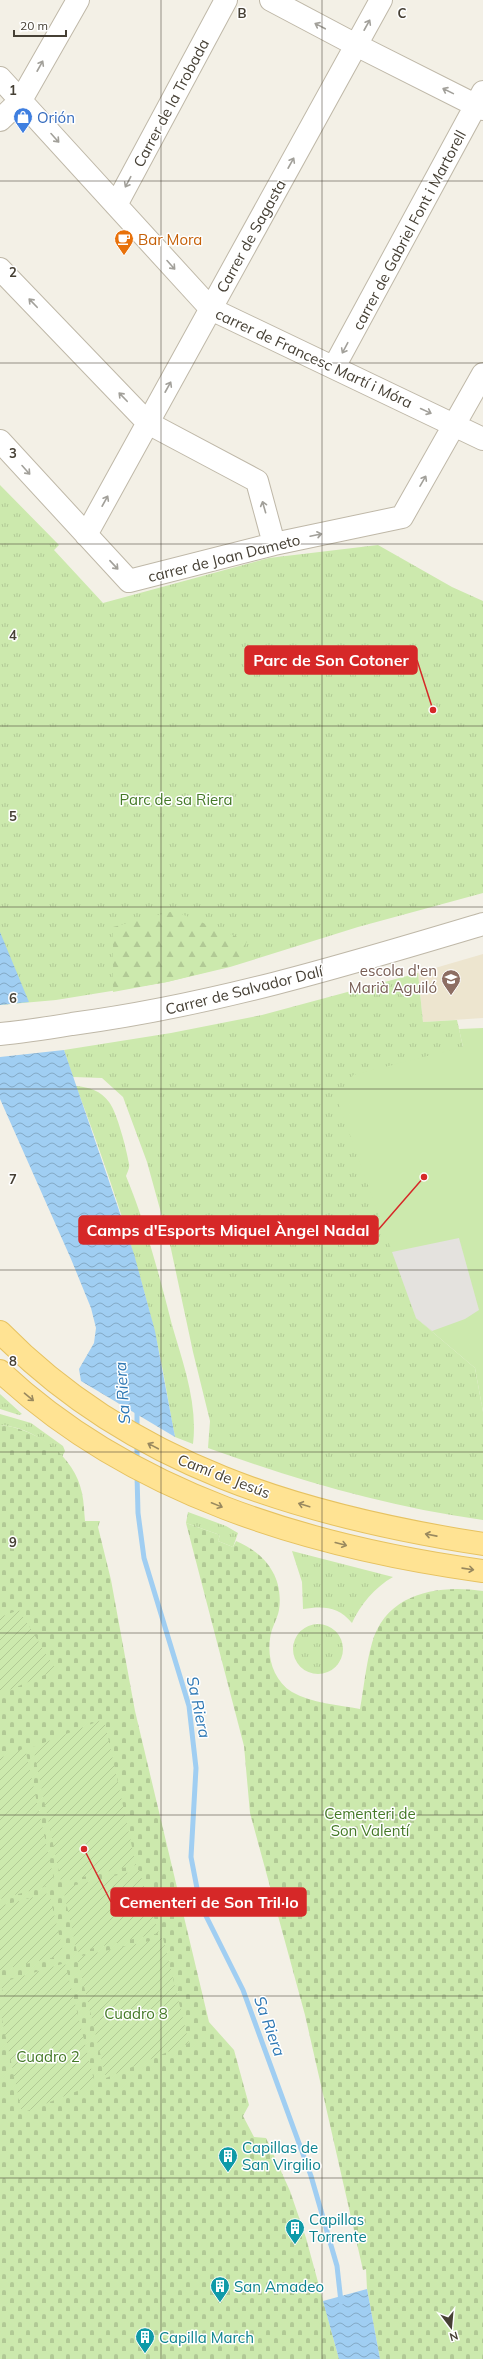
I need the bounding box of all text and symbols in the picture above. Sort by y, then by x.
text: B [238,5,247,21]
text: C [398,5,407,21]
scale bar [14,12,66,38]
text: 20 m [20,18,48,33]
one-way arrow [364,19,372,31]
one-way arrow [314,22,326,29]
street label: Carrer de la Trobada [129,36,213,170]
one-way arrow [37,61,45,73]
text: 1 [9,82,17,98]
one-way arrow [442,87,454,94]
shop icon: Orión [12,106,34,134]
place label: Orión [37,108,75,127]
street label: carrer de Gabriel Font i Martorell [348,127,470,333]
one-way arrow [50,133,60,143]
one-way arrow [288,157,296,169]
one-way arrow [124,176,131,188]
street label: Carrer de Sagasta [212,176,290,296]
cafe icon: Bar Mora [113,228,135,256]
place label: Bar Mora [138,230,202,249]
one-way arrow [166,260,175,270]
text: 2 [9,264,17,280]
one-way arrow [28,298,37,308]
street label: carrer de Francesc Martí i Móra [212,304,416,412]
one-way arrow [340,342,348,354]
one-way arrow [164,381,172,393]
one-way arrow [118,392,127,402]
one-way arrow [420,408,432,415]
text: 3 [9,445,17,461]
one-way arrow [22,464,31,475]
one-way arrow [419,475,427,487]
one-way arrow [102,495,109,507]
one-way arrow [260,500,267,513]
street label: carrer de Joan Dameto [146,530,302,586]
one-way arrow [309,531,322,539]
one-way arrow [109,560,118,570]
text: 4 [9,627,17,643]
callout: Parc de Son Cotoner [245,646,417,674]
text: Parc de Son Cotoner [253,650,410,670]
park label: Parc de sa Riera [119,790,233,809]
text: 5 [9,808,17,824]
street label: Carrer de Salvador Dalí [163,961,326,1019]
place label: escola d'en Marià Aguiló [349,961,437,997]
school or university icon: escola d'en Marià Aguiló [440,968,462,996]
text: 6 [9,990,17,1006]
text: 7 [9,1171,17,1187]
callout: Camps d'Esports Miquel Àngel Nadal [79,1216,378,1244]
text: Camps d'Esports Miquel Àngel Nadal [87,1220,369,1240]
text: 8 [9,1353,17,1369]
water label: Sa Riera [110,1361,134,1425]
one-way arrow [24,1393,35,1402]
one-way arrow [147,1442,159,1450]
street label: Camí de Jesús [175,1450,273,1502]
one-way arrow [298,1501,311,1508]
one-way arrow [211,1502,223,1509]
one-way arrow [425,1531,438,1539]
text: 9 [9,1534,17,1550]
one-way arrow [334,1541,347,1549]
one-way arrow [461,1565,474,1573]
water label: Sa Riera [183,1674,215,1740]
park label: Cementeri de Son Valentí [324,1804,416,1840]
callout: Cementeri de Son Tril·lo [111,1888,306,1916]
text: Cementeri de Son Tril·lo [119,1892,299,1912]
water label: Sa Riera [250,1993,290,2059]
park label: Cuadro 8 [104,2004,168,2023]
park label: Cuadro 2 [16,2047,80,2066]
place label: Capillas de San Virgilio [242,2138,321,2174]
building icon: Capillas de San Virgilio [217,2145,239,2173]
place label: Capillas Torrente [309,2210,367,2246]
building icon: Capillas Torrente [284,2217,306,2245]
building icon: San Amadeo [209,2275,231,2303]
place label: San Amadeo [234,2277,324,2296]
north arrow [431,2307,471,2347]
building icon: Capilla March [134,2326,156,2354]
place label: Capilla March [159,2328,254,2347]
text: N [448,2329,460,2344]

